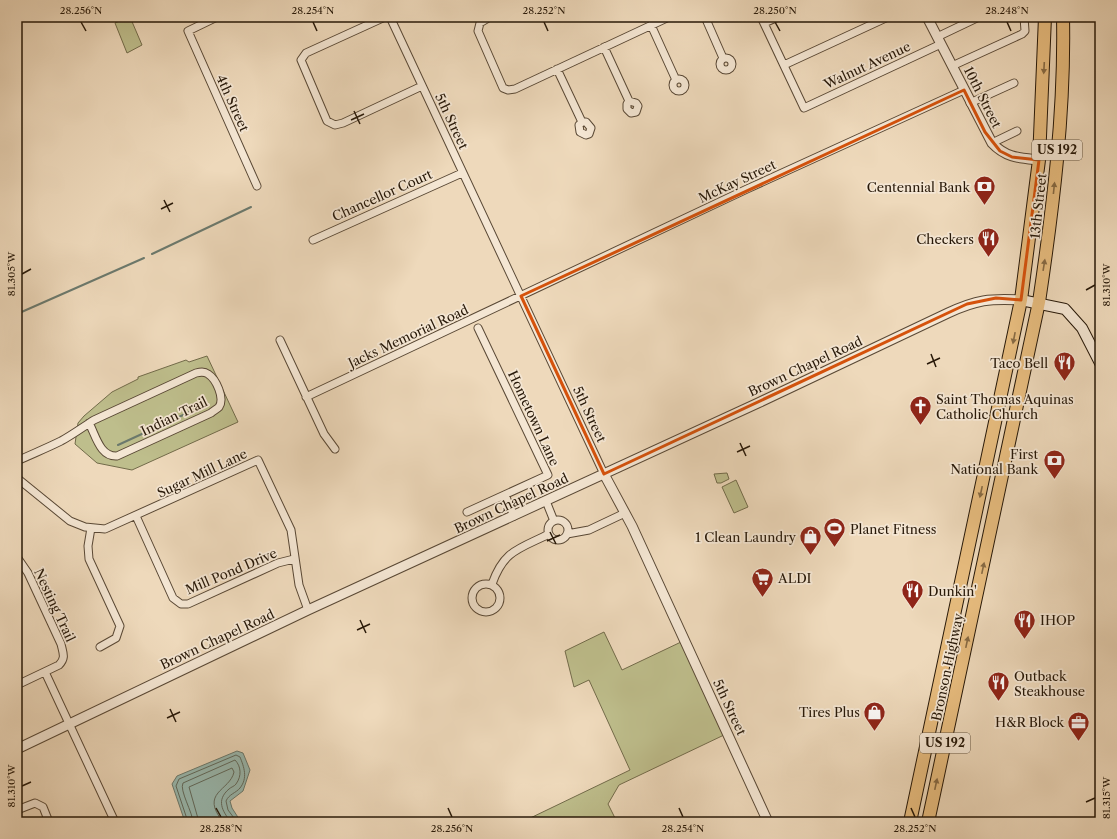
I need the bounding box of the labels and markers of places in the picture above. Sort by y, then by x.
bank icon: Centennial Bank [972,174,998,207]
place label: Centennial Bank [867,179,970,195]
restaurant icon: Checkers [976,226,1002,259]
place label: Checkers [916,231,974,247]
restaurant icon: Taco Bell [1051,350,1077,383]
place label: Taco Bell [990,355,1048,371]
place label: Saint Thomas Aquinas Catholic Church [936,391,1074,422]
church icon: Saint Thomas Aquinas Catholic Church [908,393,934,426]
place label: First National Bank [950,446,1038,477]
bank icon: First National Bank [1041,448,1067,481]
sports icon: Planet Fitness [821,516,847,549]
place label: Planet Fitness [850,521,937,537]
shop icon: 1 Clean Laundry [798,524,824,557]
place label: 1 Clean Laundry [695,529,797,545]
supermarket icon: ALDI [750,565,776,598]
place label: ALDI [777,570,812,586]
restaurant icon: Dunkin' [899,578,925,611]
place label: Dunkin' [928,583,977,599]
restaurant icon: IHOP [1011,607,1037,640]
place label: IHOP [1040,612,1076,628]
place label: Outback Steakhouse [1014,668,1085,699]
restaurant icon: Outback Steakhouse [986,670,1012,703]
shop icon: Tires Plus [862,699,888,732]
place label: Tires Plus [799,704,860,720]
office icon: H&R Block [1066,709,1092,742]
place label: H&R Block [995,714,1064,730]

